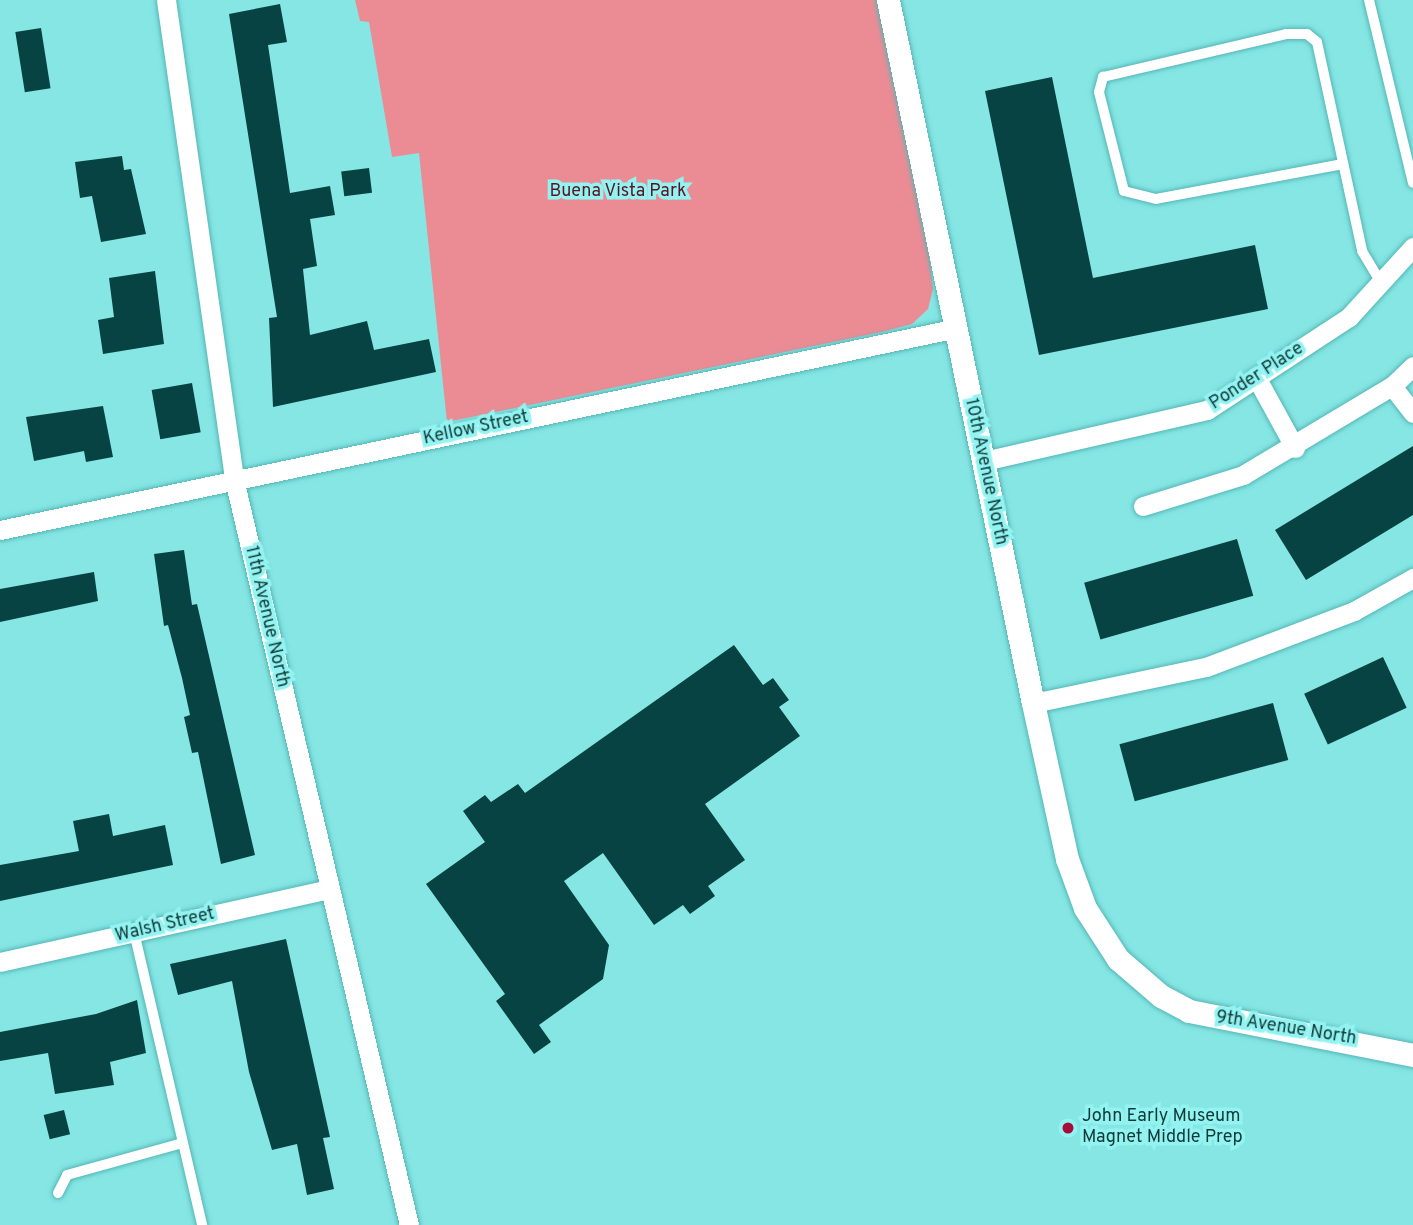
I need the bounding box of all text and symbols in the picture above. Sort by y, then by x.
park label: Buena Vista Park [549,181,687,203]
street label: Ponder Place [1206,339,1308,415]
street label: 10th Avenue North [959,396,1011,548]
street label: Kellow Street [421,407,531,451]
street label: 11th Avenue North [239,544,293,690]
street label: Walsh Street [113,904,217,948]
street label: 9th Avenue North [1214,1007,1358,1051]
place label: John Early Museum Magnet Middle Prep [1082,1107,1243,1150]
marker: John Early Museum Magnet Middle Prep [1060,1120,1076,1136]

